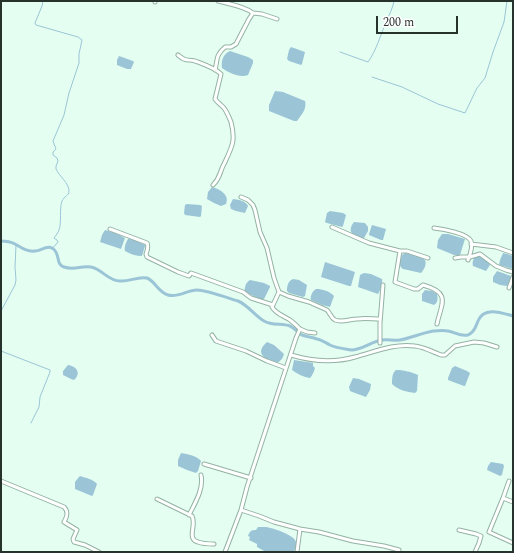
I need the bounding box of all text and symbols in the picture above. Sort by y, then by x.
scale bar [378,8,460,34]
text: 200 m [383,13,414,32]

